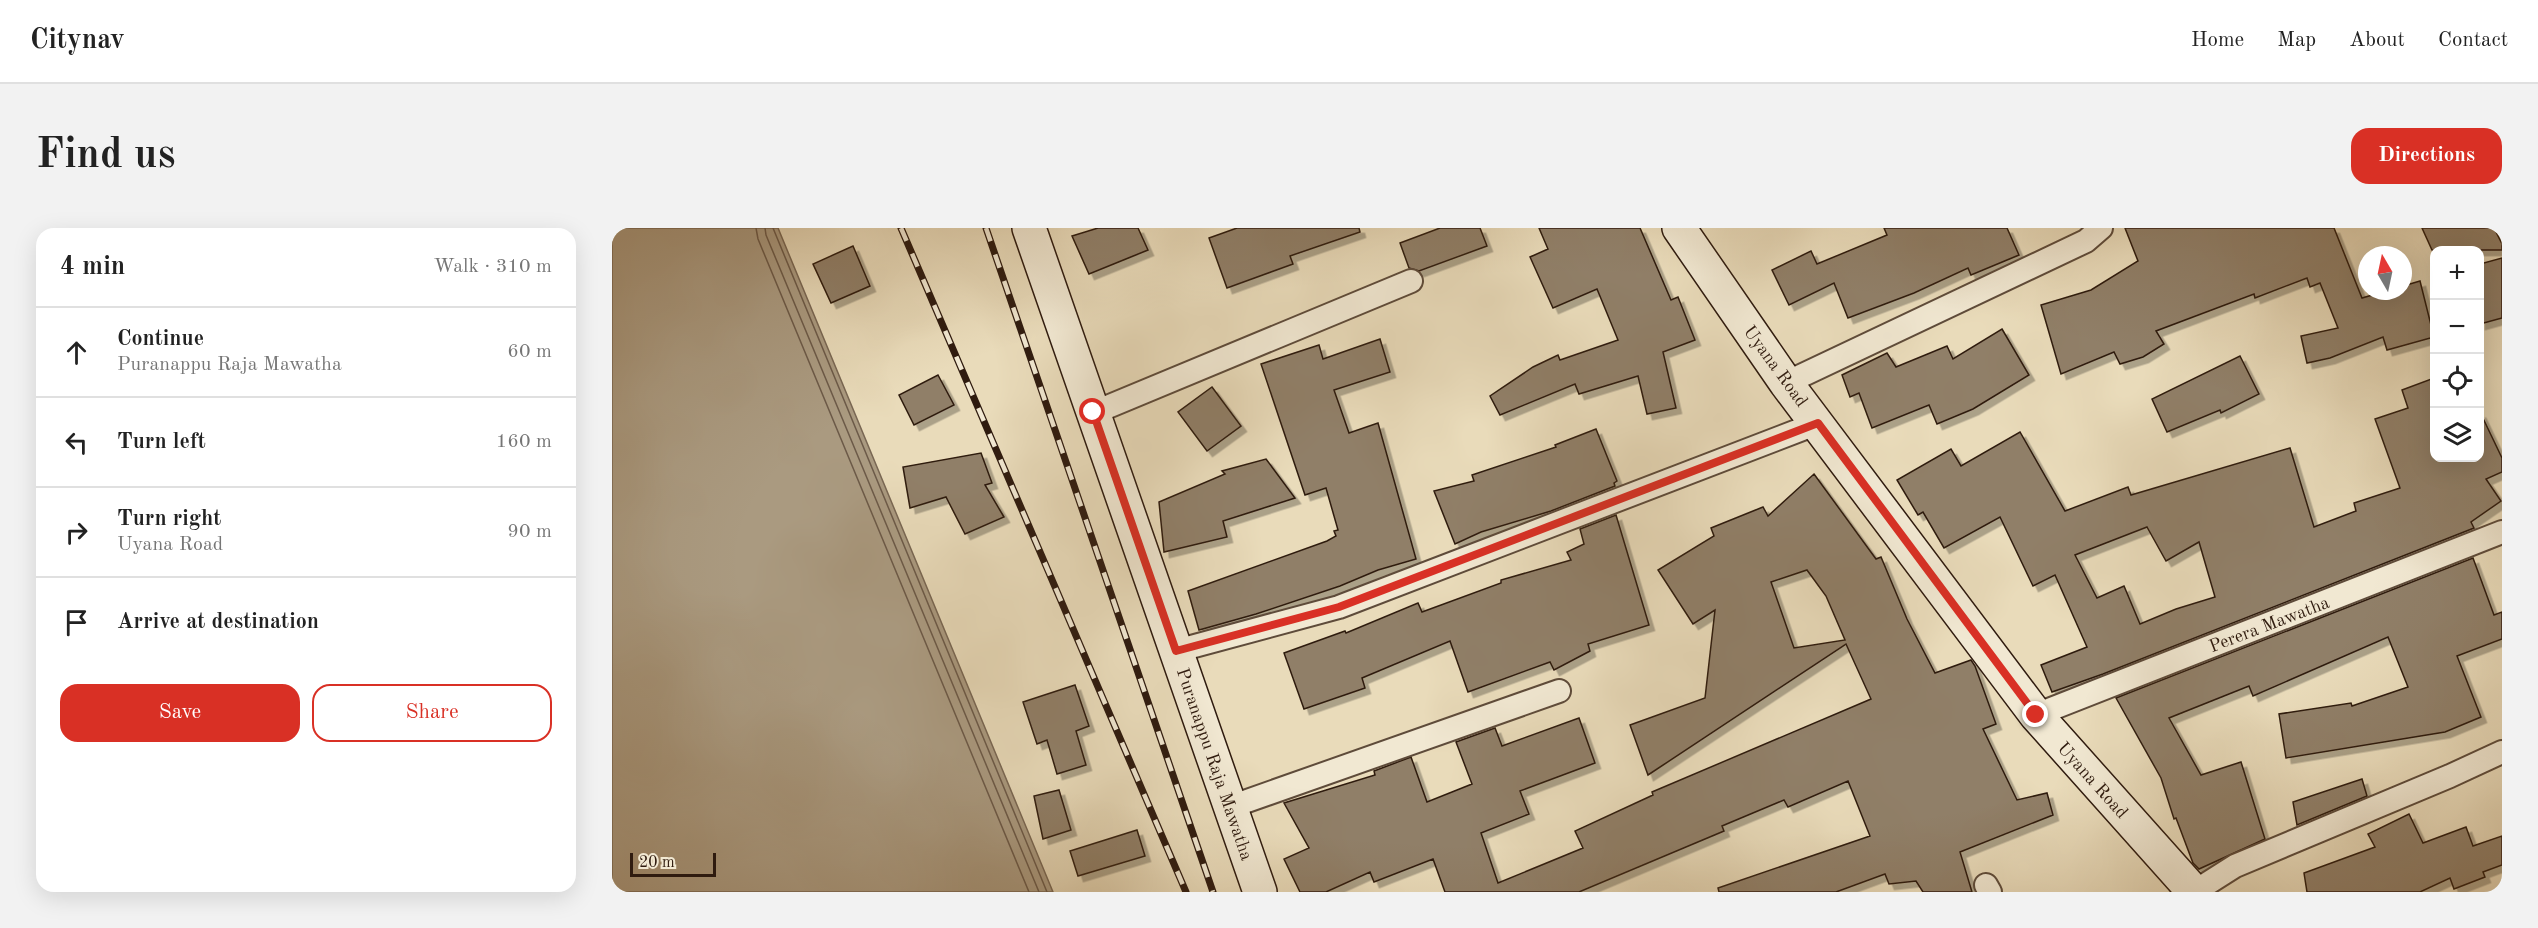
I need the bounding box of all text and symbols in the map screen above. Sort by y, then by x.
text: Citynav [30,27,125,55]
text: Home [2191,30,2244,51]
text: Map [2277,30,2316,51]
text: About [2349,30,2405,51]
text: Contact [2438,30,2508,51]
button: Directions [2351,128,2502,184]
text: Find us [36,135,175,177]
north arrow [2358,246,2412,300]
map controls [2430,246,2484,462]
button: + [2430,246,2484,300]
text: 4 min [60,254,125,280]
text: Walk · 310 m [433,257,552,277]
button: − [2430,300,2484,354]
street label: Uyana Road [1740,323,1811,411]
text: Continue [117,328,204,350]
icon: ahead [60,336,93,369]
text: 60 m [507,342,552,362]
button: locate [2430,354,2484,408]
text: Puranappu Raja Mawatha [117,355,342,375]
route start [1079,398,1105,424]
button: layers [2430,408,2484,462]
icon: left [60,426,93,459]
text: Turn left [117,431,206,453]
text: 160 m [496,432,552,452]
text: Turn right [117,508,221,530]
icon: right [60,516,93,549]
text: 90 m [507,522,552,542]
text: Uyana Road [117,535,223,555]
street label: Perera Mawatha [2207,594,2332,656]
icon: arrive [60,606,93,639]
text: Arrive at destination [117,611,319,633]
street label: Puranappu Raja Mawatha [1173,666,1256,863]
button: Save [60,684,300,742]
button: Share [312,684,552,742]
route end [2022,701,2048,727]
street label: Uyana Road [2054,739,2131,822]
scale bar [630,850,716,878]
text: 20 m [639,855,675,871]

